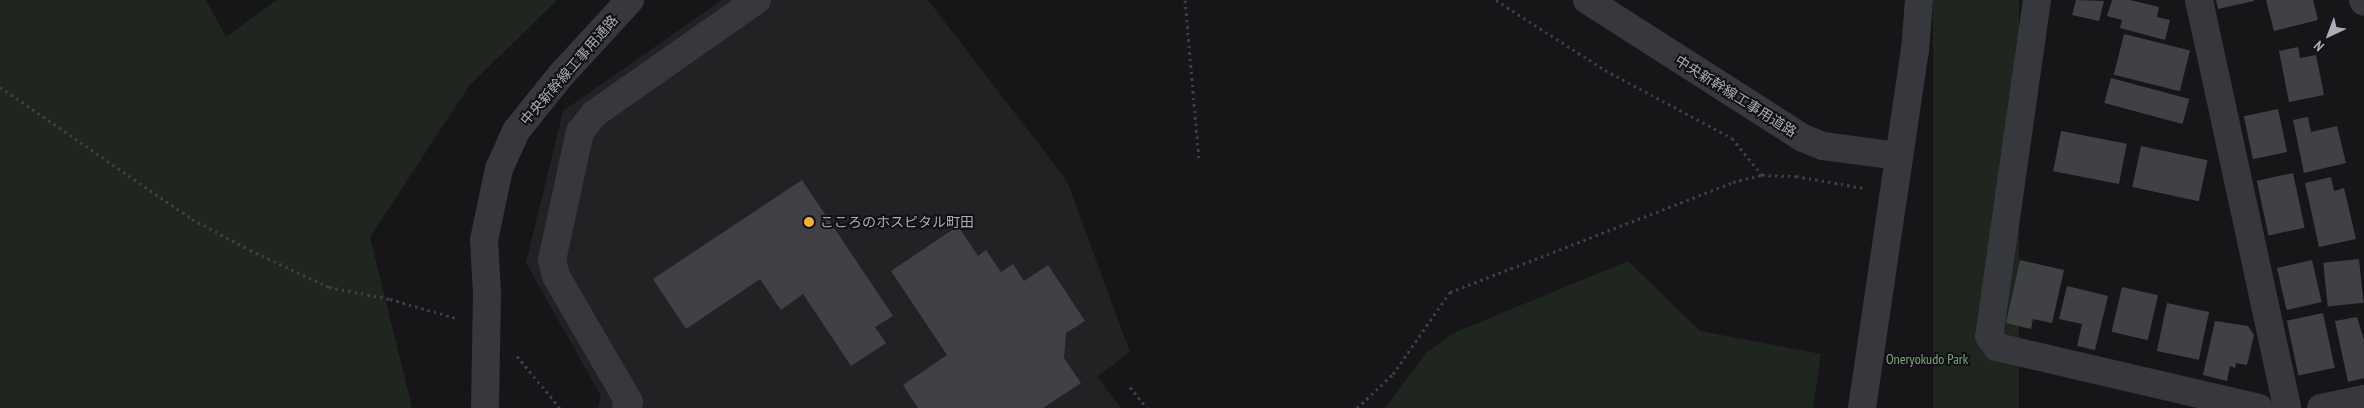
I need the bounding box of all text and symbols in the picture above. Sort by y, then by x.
north arrow [2304,10,2354,60]
street label: 中央新幹線工事用通路 [517,12,621,128]
text: N [2310,37,2328,55]
street label: 中央新幹線工事用道路 [1672,52,1800,140]
place label: こころのホスピタル町田 [820,214,974,230]
marker: こころのホスピタル町田 [802,215,816,229]
park label: Oneryokudo Park [1886,351,1968,367]

